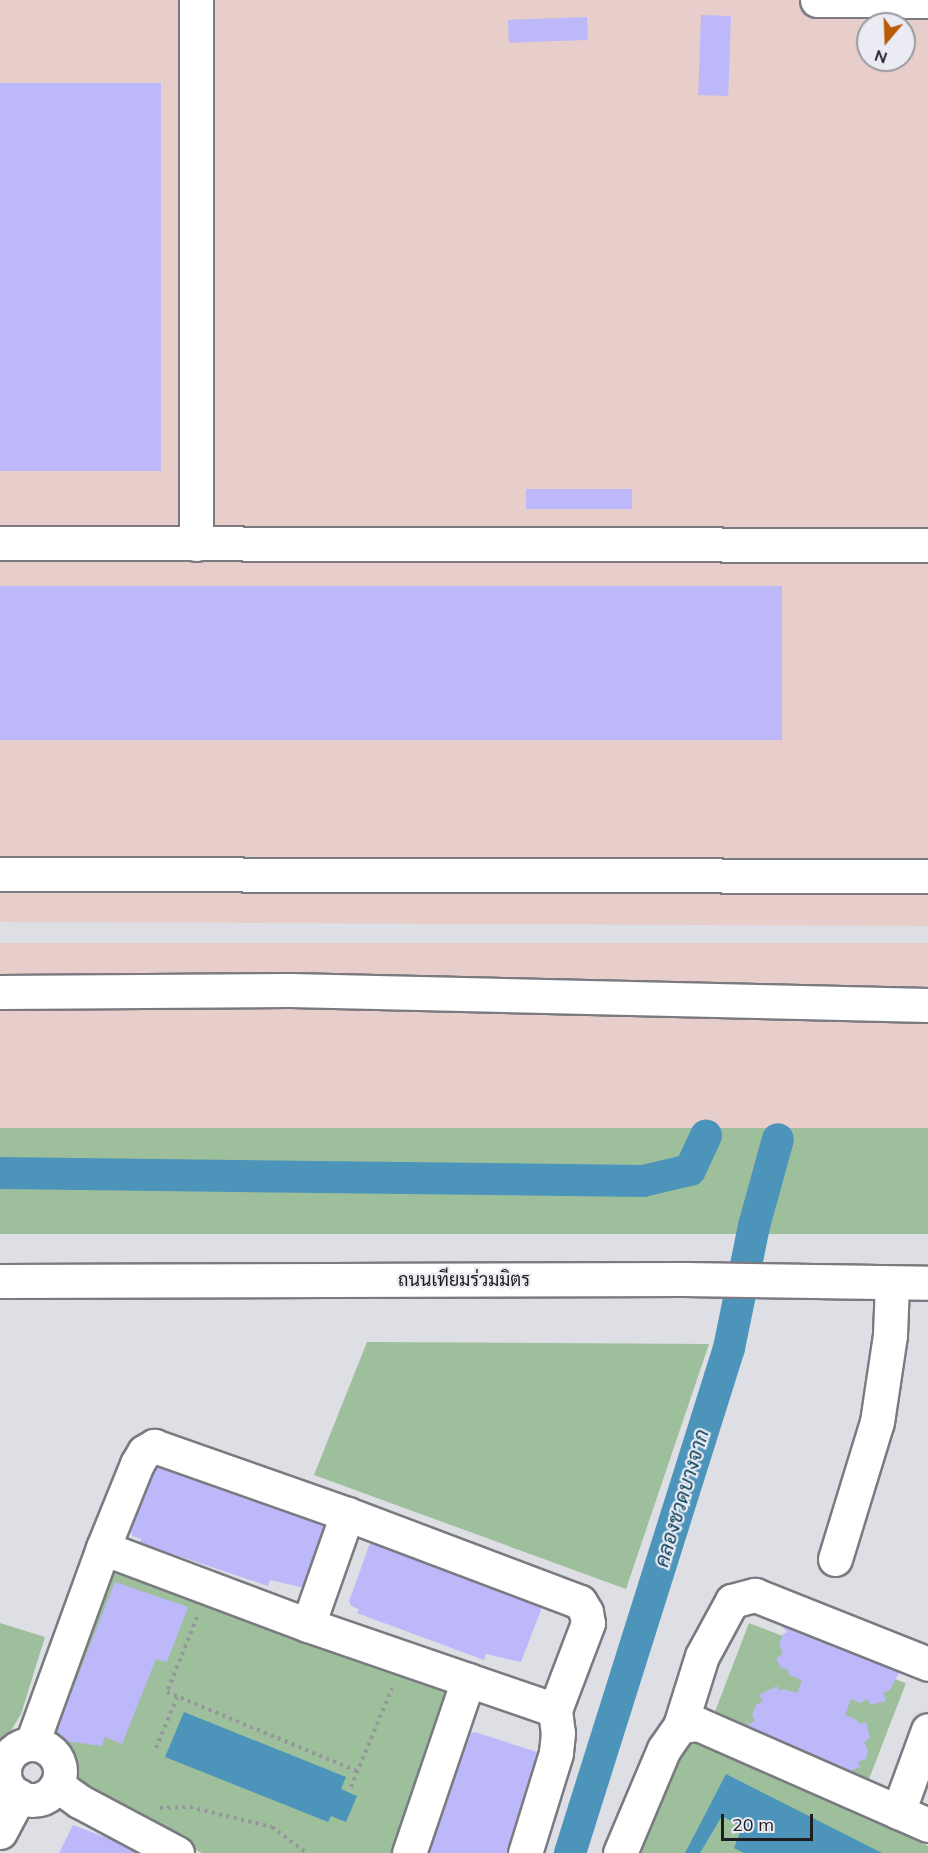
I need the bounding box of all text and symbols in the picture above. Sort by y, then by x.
north arrow [856,12,916,72]
text: N [872,46,890,69]
street label: ถนนเทียมร่วมมิตร [398,1269,530,1291]
water label: คลองชวดบางจาก [649,1426,713,1570]
scale bar [724,1802,816,1840]
text: 20 m [732,1813,774,1836]

